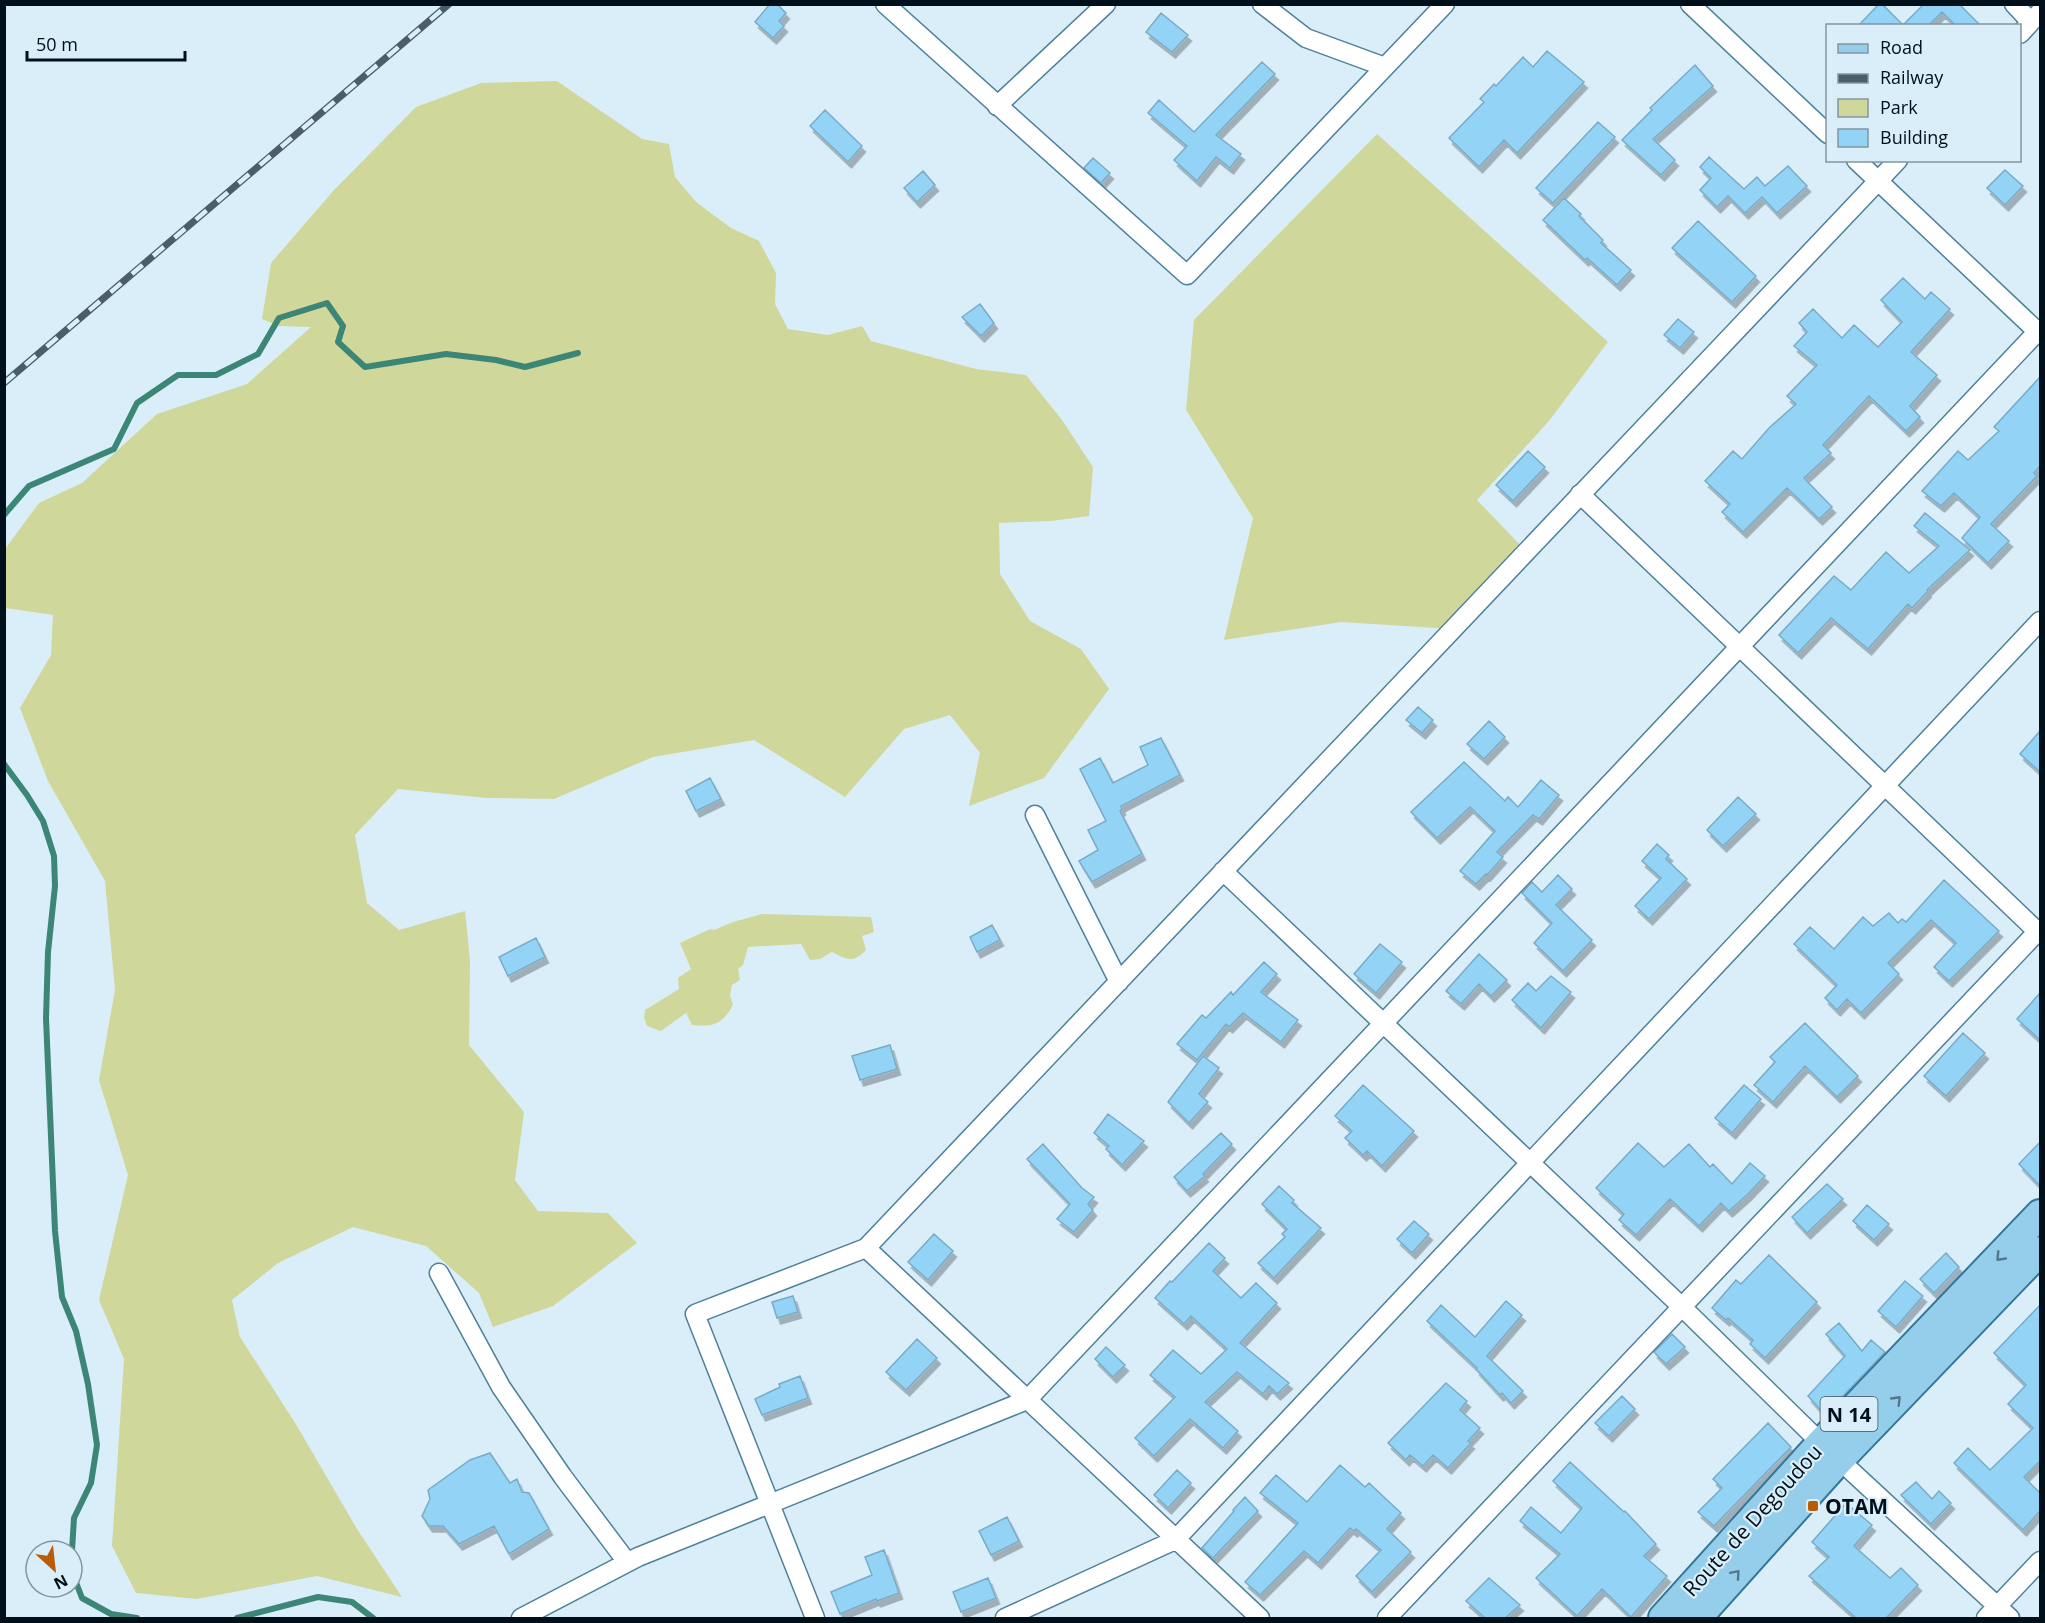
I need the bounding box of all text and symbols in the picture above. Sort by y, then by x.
scale bar [27,24,184,62]
legend [1826,24,2021,162]
text: 50 m [36,32,78,56]
text: Road [1880,35,1923,59]
text: Railway [1880,65,1944,89]
text: Park [1880,95,1918,119]
text: Building [1880,125,1948,149]
one-way arrow [1996,1250,2007,1260]
road number: N 14 [1820,1397,1878,1431]
one-way arrow [1889,1397,1900,1408]
street label: Route de Degoudou [1676,1438,1828,1602]
place label: OTAM [1825,1492,1888,1520]
marker: OTAM [1806,1499,1820,1513]
north arrow [24,1539,84,1599]
text: N [50,1570,72,1595]
one-way arrow [1729,1571,1740,1581]

